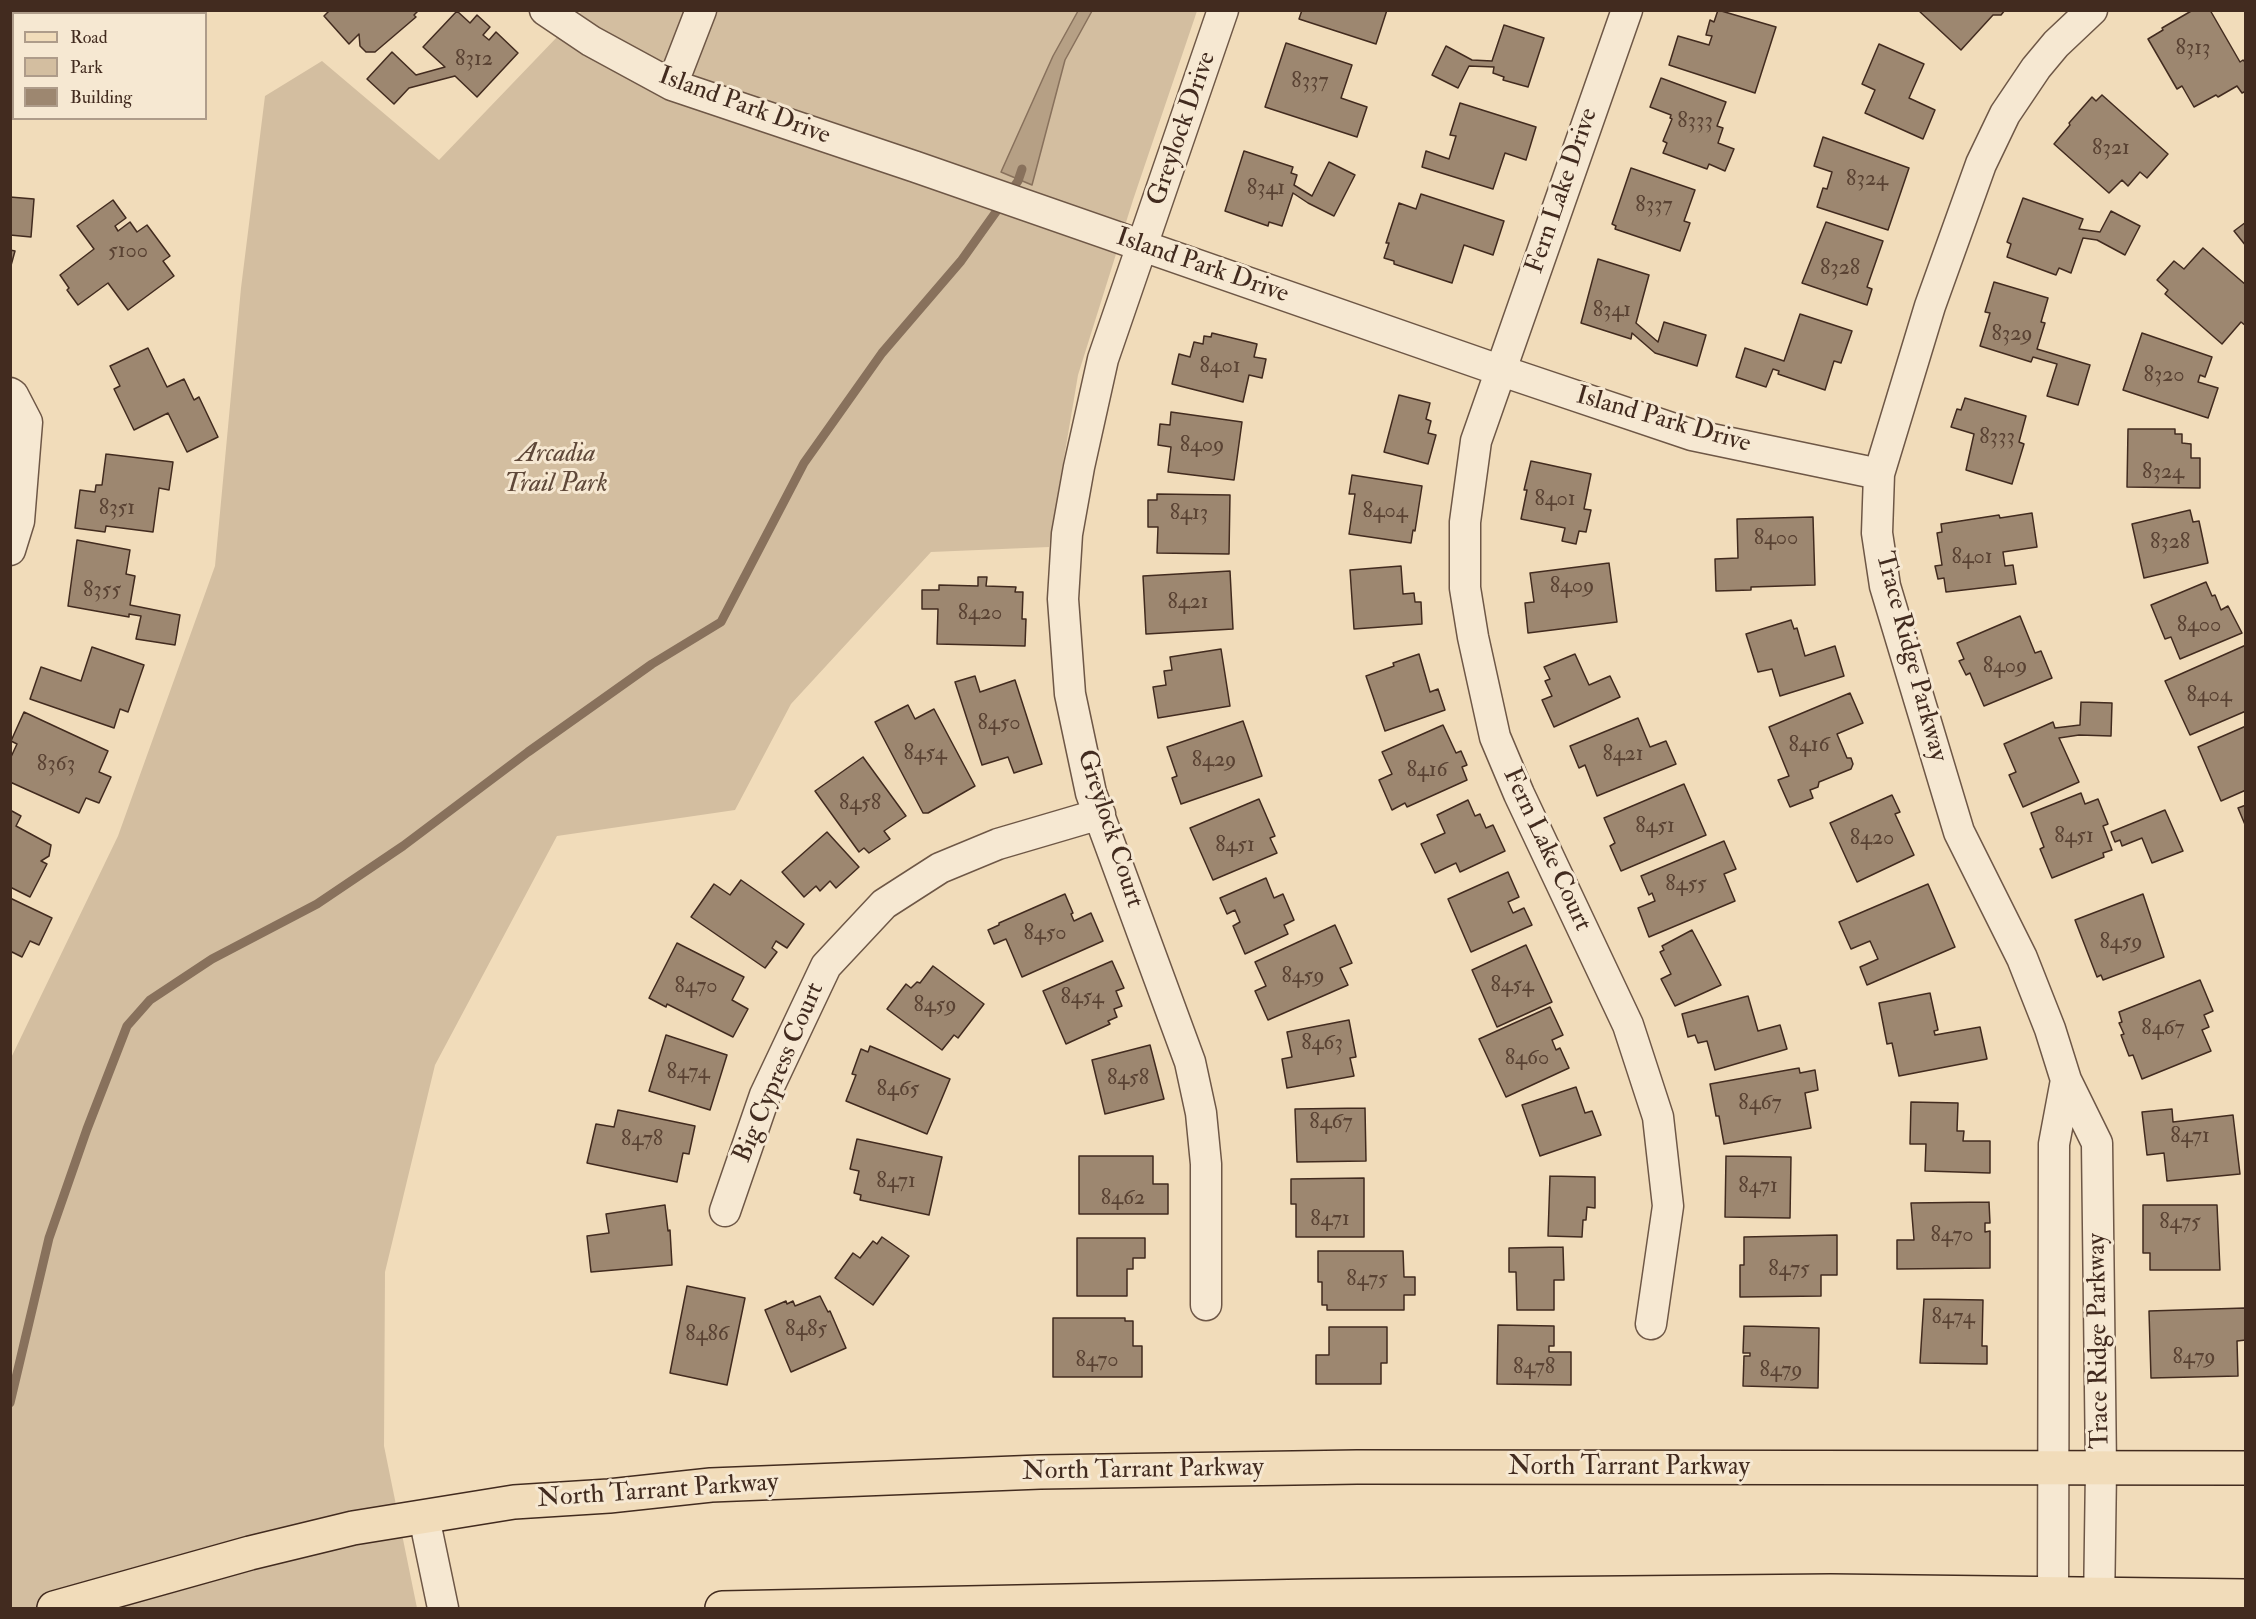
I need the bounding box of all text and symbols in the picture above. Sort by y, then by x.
legend [12,12,207,120]
text: Road [70,26,108,49]
house number: 8313 [2175,36,2211,62]
house number: 8312 [455,47,493,73]
street label: Greylock Drive [1142,48,1224,210]
text: Park [70,56,103,79]
street label: Island Park Drive [654,61,834,153]
house number: 8337 [1291,69,1329,95]
text: Building [70,86,132,109]
street label: Fern Lake Drive [1520,104,1606,278]
house number: 8333 [1677,109,1713,135]
house number: 8321 [2092,136,2130,162]
house number: 8324 [1846,167,1888,193]
house number: 8341 [1247,176,1285,202]
house number: 8337 [1635,193,1673,219]
street label: Island Park Drive [1112,223,1292,311]
house number: 5100 [108,239,148,265]
house number: 8328 [1820,256,1860,282]
house number: 8341 [1593,298,1631,324]
house number: 8329 [1991,322,2033,348]
house number: 8401 [1199,354,1241,380]
house number: 8320 [2143,363,2185,389]
street label: Island Park Drive [1572,381,1754,461]
house number: 8333 [1979,425,2015,451]
house number: 8409 [1180,433,1224,459]
park label: Arcadia Trail Park [504,439,608,500]
house number: 8324 [2142,460,2184,486]
house number: 8401 [1534,487,1576,513]
house number: 8351 [99,496,135,522]
house number: 8404 [1362,499,1408,525]
house number: 8413 [1170,501,1208,527]
house number: 8400 [1754,526,1798,552]
house number: 8328 [2150,530,2190,556]
house number: 8401 [1951,545,1993,571]
street label: Trace Ridge Parkway [1867,549,1953,765]
house number: 8409 [1550,574,1594,600]
house number: 8355 [83,578,121,604]
house number: 8421 [1167,590,1209,616]
house number: 8420 [958,601,1002,627]
house number: 8400 [2177,613,2221,639]
house number: 8409 [1983,654,2027,680]
house number: 8404 [2186,683,2232,709]
house number: 8450 [978,711,1020,737]
house number: 8416 [1788,733,1830,759]
house number: 8454 [903,741,947,767]
house number: 8421 [1602,742,1644,768]
street label: Greylock Court [1069,746,1149,912]
house number: 8429 [1192,748,1236,774]
house number: 8363 [37,752,75,778]
house number: 8416 [1406,758,1448,784]
street label: Fern Lake Court [1495,764,1597,936]
house number: 8458 [839,791,881,817]
house number: 8451 [1635,814,1675,840]
house number: 8451 [2054,824,2094,850]
house number: 8420 [1850,826,1894,852]
house number: 8451 [1215,833,1255,859]
house number: 8455 [1665,872,1707,898]
house number: 8450 [1024,921,1066,947]
house number: 8459 [2099,930,2143,956]
house number: 8459 [1281,964,1325,990]
house number: 8454 [1490,973,1534,999]
house number: 8470 [675,974,717,1000]
street label: Big Cypress Court [728,978,832,1168]
house number: 8454 [1060,985,1104,1011]
house number: 8459 [913,993,957,1019]
house number: 8467 [2141,1016,2185,1042]
house number: 8463 [1301,1031,1343,1057]
house number: 8460 [1505,1046,1549,1072]
house number: 8474 [666,1060,710,1086]
house number: 8458 [1107,1066,1149,1092]
house number: 8465 [877,1077,919,1103]
house number: 8467 [1738,1091,1782,1117]
house number: 8467 [1309,1110,1353,1136]
house number: 8471 [2170,1124,2210,1150]
house number: 8478 [621,1127,663,1153]
house number: 8471 [876,1169,916,1195]
house number: 8471 [1738,1174,1778,1200]
house number: 8462 [1101,1186,1145,1212]
house number: 8471 [1310,1207,1350,1233]
house number: 8475 [2159,1210,2201,1236]
house number: 8470 [1931,1223,1973,1249]
street label: Trace Ridge Parkway [2083,1233,2117,1449]
house number: 8475 [1768,1257,1810,1283]
house number: 8475 [1346,1267,1388,1293]
house number: 8474 [1931,1305,1975,1331]
house number: 8485 [785,1317,827,1343]
house number: 8486 [685,1322,729,1348]
house number: 8479 [2172,1345,2216,1371]
house number: 8470 [1076,1348,1118,1374]
house number: 8478 [1513,1355,1555,1381]
house number: 8479 [1759,1358,1803,1384]
street label: North Tarrant Parkway [1508,1452,1750,1484]
street label: North Tarrant Parkway [1022,1453,1264,1489]
street label: North Tarrant Parkway [536,1468,780,1516]

